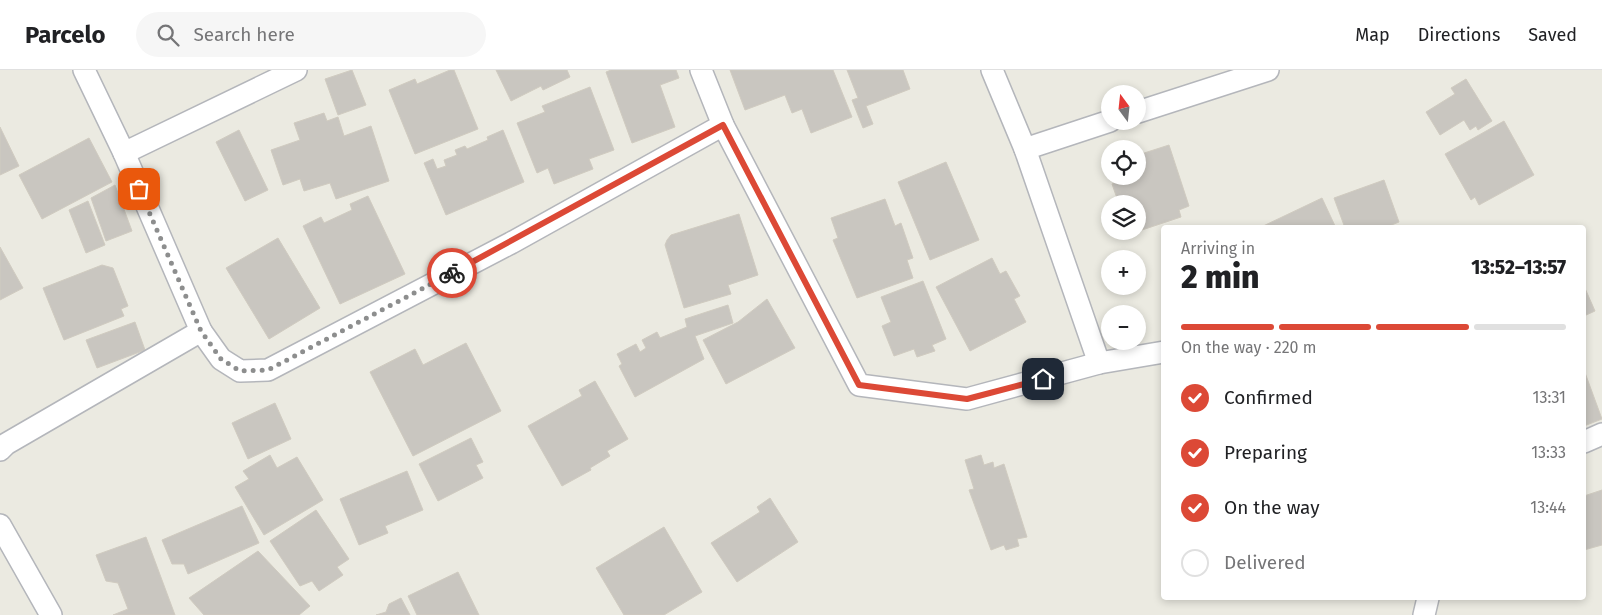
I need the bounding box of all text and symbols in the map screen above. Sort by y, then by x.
search box [136,12,486,57]
text: Parcelo [25,21,106,49]
icon: search [154,21,182,49]
text: Search here [194,23,295,46]
text: Map [1355,24,1390,46]
text: Directions [1418,24,1500,46]
text: Saved [1528,24,1577,46]
north arrow [1101,85,1146,130]
map controls [1101,85,1146,350]
button: locate [1101,140,1146,185]
pin [118,168,160,210]
icon: bag [125,175,153,203]
button: layers [1101,195,1146,240]
text: Arriving in [1181,239,1255,258]
courier [427,248,477,298]
button: + [1101,250,1146,295]
text: 13:52–13:57 [1471,256,1566,279]
text: 2 min [1181,258,1259,296]
icon: bike [438,259,466,287]
button: − [1101,305,1146,350]
text: On the way · 220 m [1181,338,1316,357]
pin [1022,358,1064,400]
icon: home [1029,365,1057,393]
icon: check [1181,384,1209,412]
text: Confirmed [1224,386,1313,409]
text: 13:31 [1533,388,1566,407]
icon: check [1181,439,1209,467]
text: Preparing [1224,441,1307,464]
text: 13:33 [1531,443,1566,462]
icon: check [1181,494,1209,522]
text: On the way [1224,496,1320,519]
text: 13:44 [1530,498,1566,517]
text: Delivered [1224,551,1306,574]

